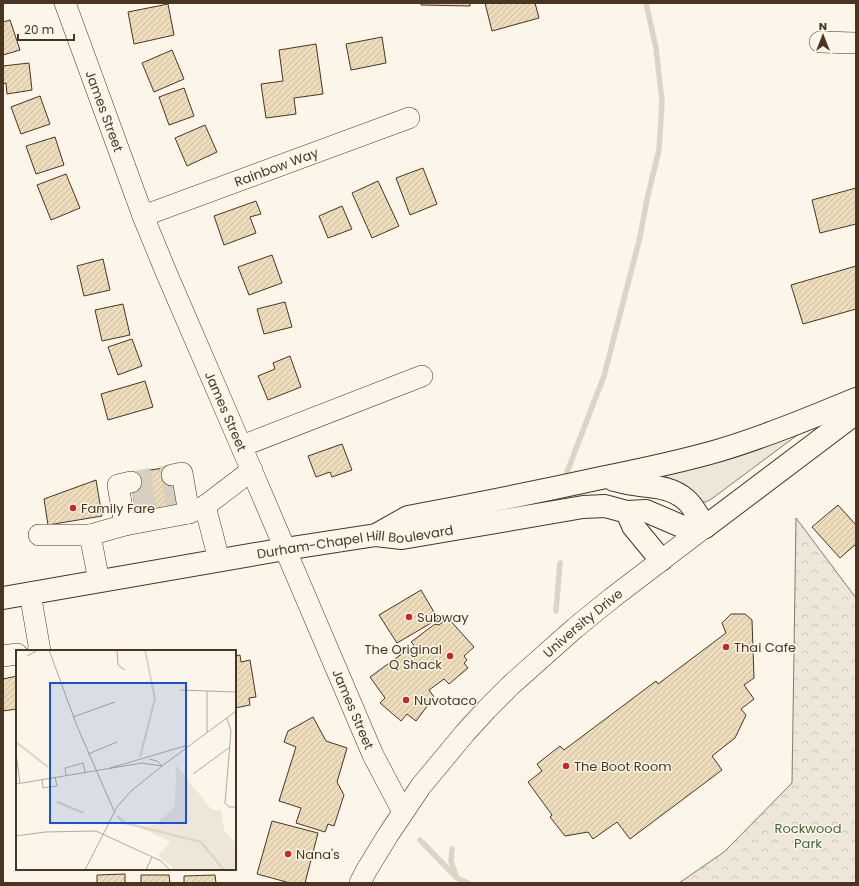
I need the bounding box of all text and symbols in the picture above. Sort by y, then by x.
scale bar [18,16,74,42]
north arrow [803,16,843,56]
text: N [819,18,827,34]
text: 20 m [24,21,54,38]
street label: James Street [81,68,128,155]
street label: Rainbow Way [232,142,322,191]
street label: James Street [200,368,252,454]
place label: Family Fare [81,499,155,518]
marker: Family Fare [68,503,78,513]
street label: Durham-Chapel Hill Boulevard [255,520,455,563]
street label: University Drive [539,584,626,662]
place label: Subway [417,608,469,627]
marker: Subway [404,612,414,622]
place label: Thai Cafe [734,638,796,657]
place label: The Original Q Shack [365,640,442,674]
marker: Thai Cafe [721,642,731,652]
inset map [16,650,236,870]
marker: The Original Q Shack [445,651,455,661]
street label: James Street [328,666,379,752]
place label: Nuvotaco [414,691,477,710]
marker: Nuvotaco [401,695,411,705]
place label: The Boot Room [574,757,672,776]
marker: The Boot Room [561,761,571,771]
park label: Rockwood Park [775,819,841,853]
place label: Nana's [296,845,340,864]
marker: Nana's [283,849,293,859]

